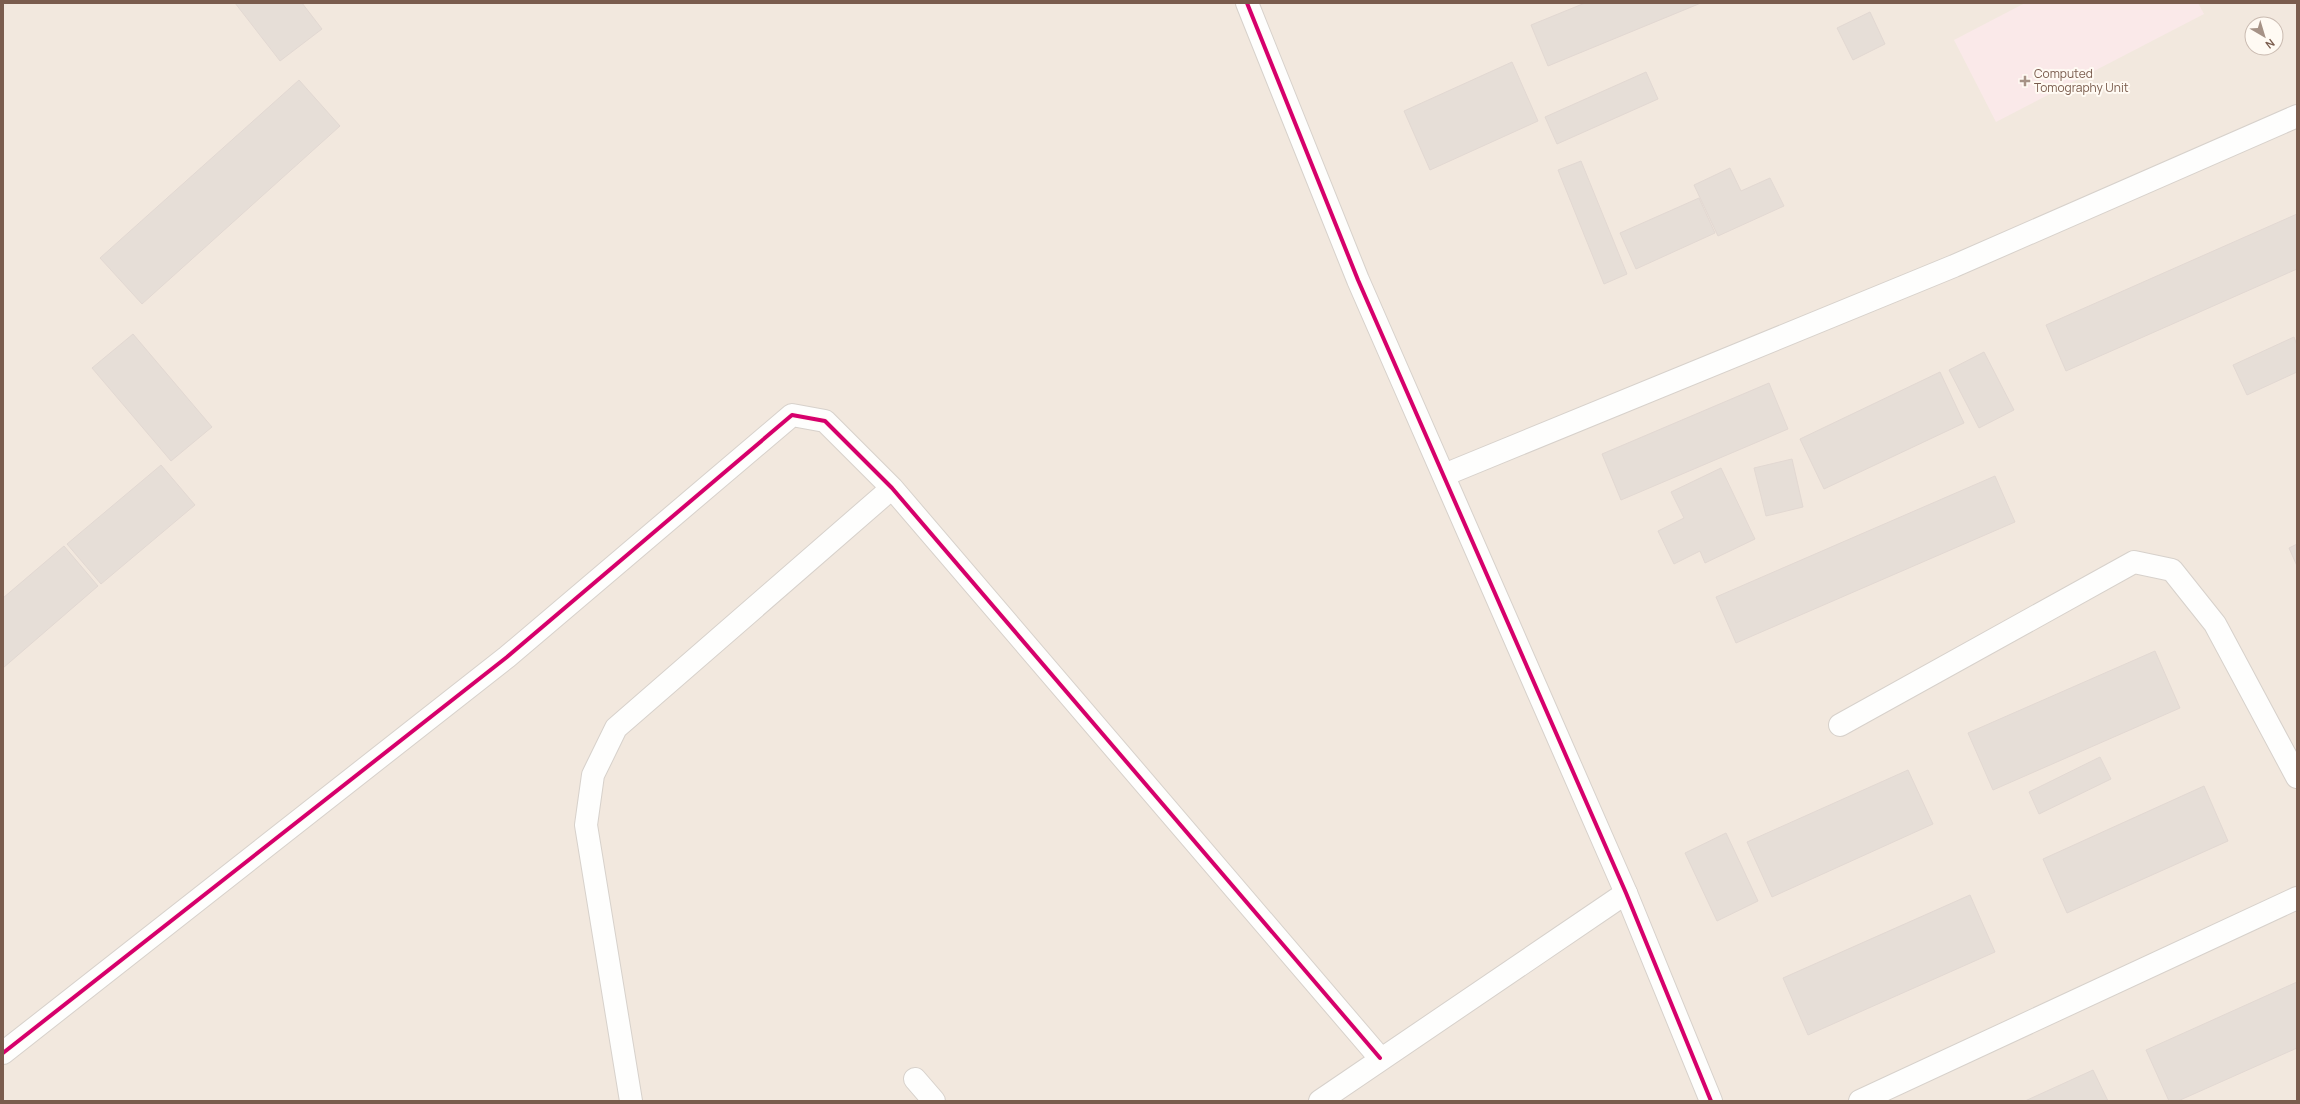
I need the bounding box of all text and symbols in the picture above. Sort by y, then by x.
north arrow [2244,16,2284,56]
text: N [2263,36,2278,53]
place label: Computed Tomography Unit [2034,65,2129,96]
marker: Computed Tomography Unit [2019,75,2031,87]

